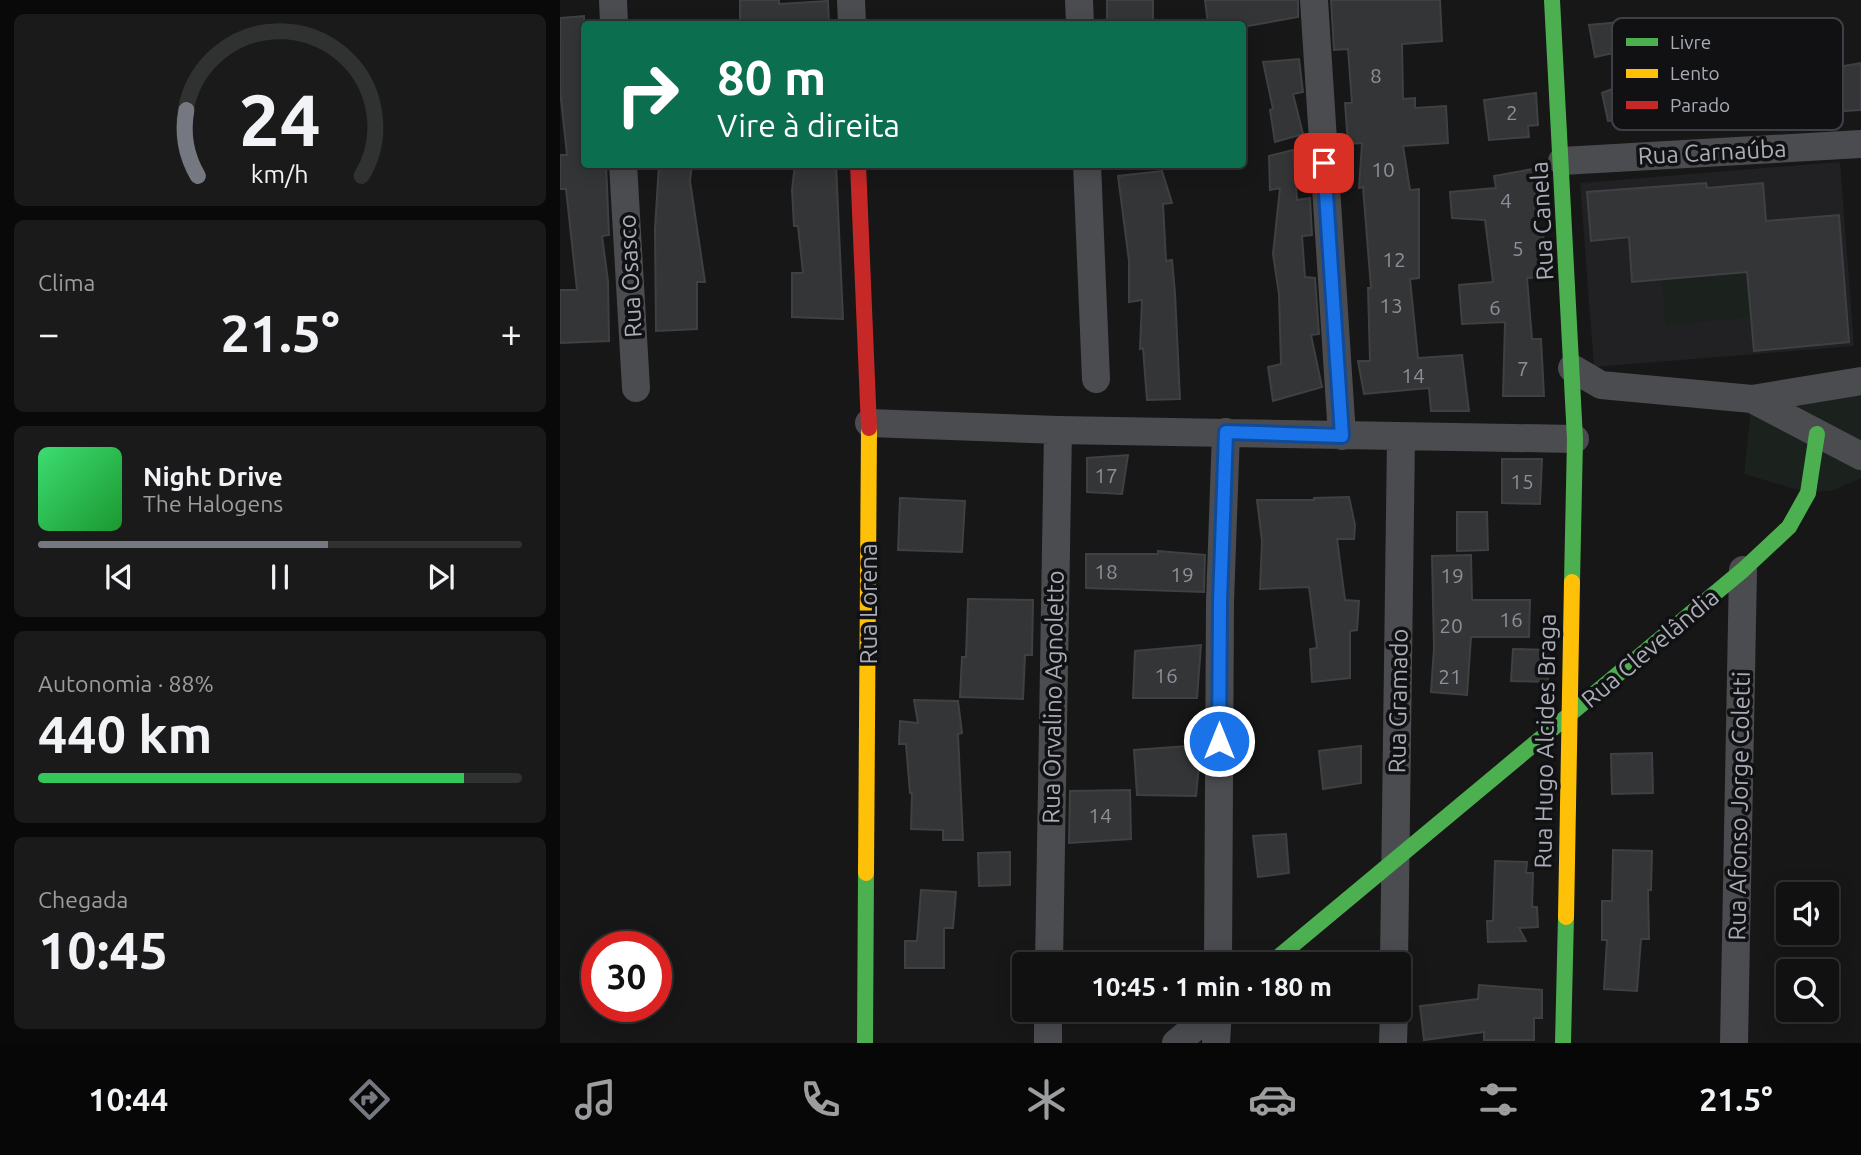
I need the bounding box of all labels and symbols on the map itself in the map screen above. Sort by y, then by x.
legend [1612,18,1843,130]
text: Livre [1670,31,1711,53]
text: Lento [1670,62,1720,84]
house number: 8 [1370,63,1382,87]
text: Parado [1670,94,1730,116]
house number: 2 [1506,100,1518,124]
pin [1294,133,1354,193]
street label: Rua Carnaúba [1637,135,1787,169]
house number: 10 [1371,157,1395,181]
street label: Rua Canela [1525,161,1559,281]
house number: 4 [1500,188,1512,212]
street label: Rua Osasco [613,214,647,338]
house number: 5 [1512,236,1524,260]
house number: 12 [1382,247,1406,271]
house number: 13 [1379,293,1403,317]
house number: 6 [1489,295,1501,319]
house number: 7 [1517,356,1529,380]
house number: 14 [1401,363,1425,387]
house number: 17 [1094,463,1118,487]
house number: 15 [1510,469,1534,493]
street label: Rua Lorena [855,543,882,665]
house number: 18 [1094,559,1118,583]
house number: 19 [1170,562,1194,586]
house number: 19 [1440,563,1464,587]
street label: Rua Orvalino Agnoletto [1037,570,1069,824]
street label: Rua Clevelândia [1576,583,1724,713]
house number: 16 [1499,607,1523,631]
house number: 20 [1439,613,1463,637]
street label: Rua Hugo Alcides Braga [1529,613,1561,869]
street label: Rua Gramado [1383,628,1413,774]
house number: 16 [1154,663,1178,687]
house number: 21 [1438,664,1462,688]
street label: Rua Afonso Jorge Coletti [1723,671,1755,941]
position arrow [1182,704,1256,778]
house number: 14 [1088,803,1112,827]
speed limit sign: 30 [581,931,672,1022]

